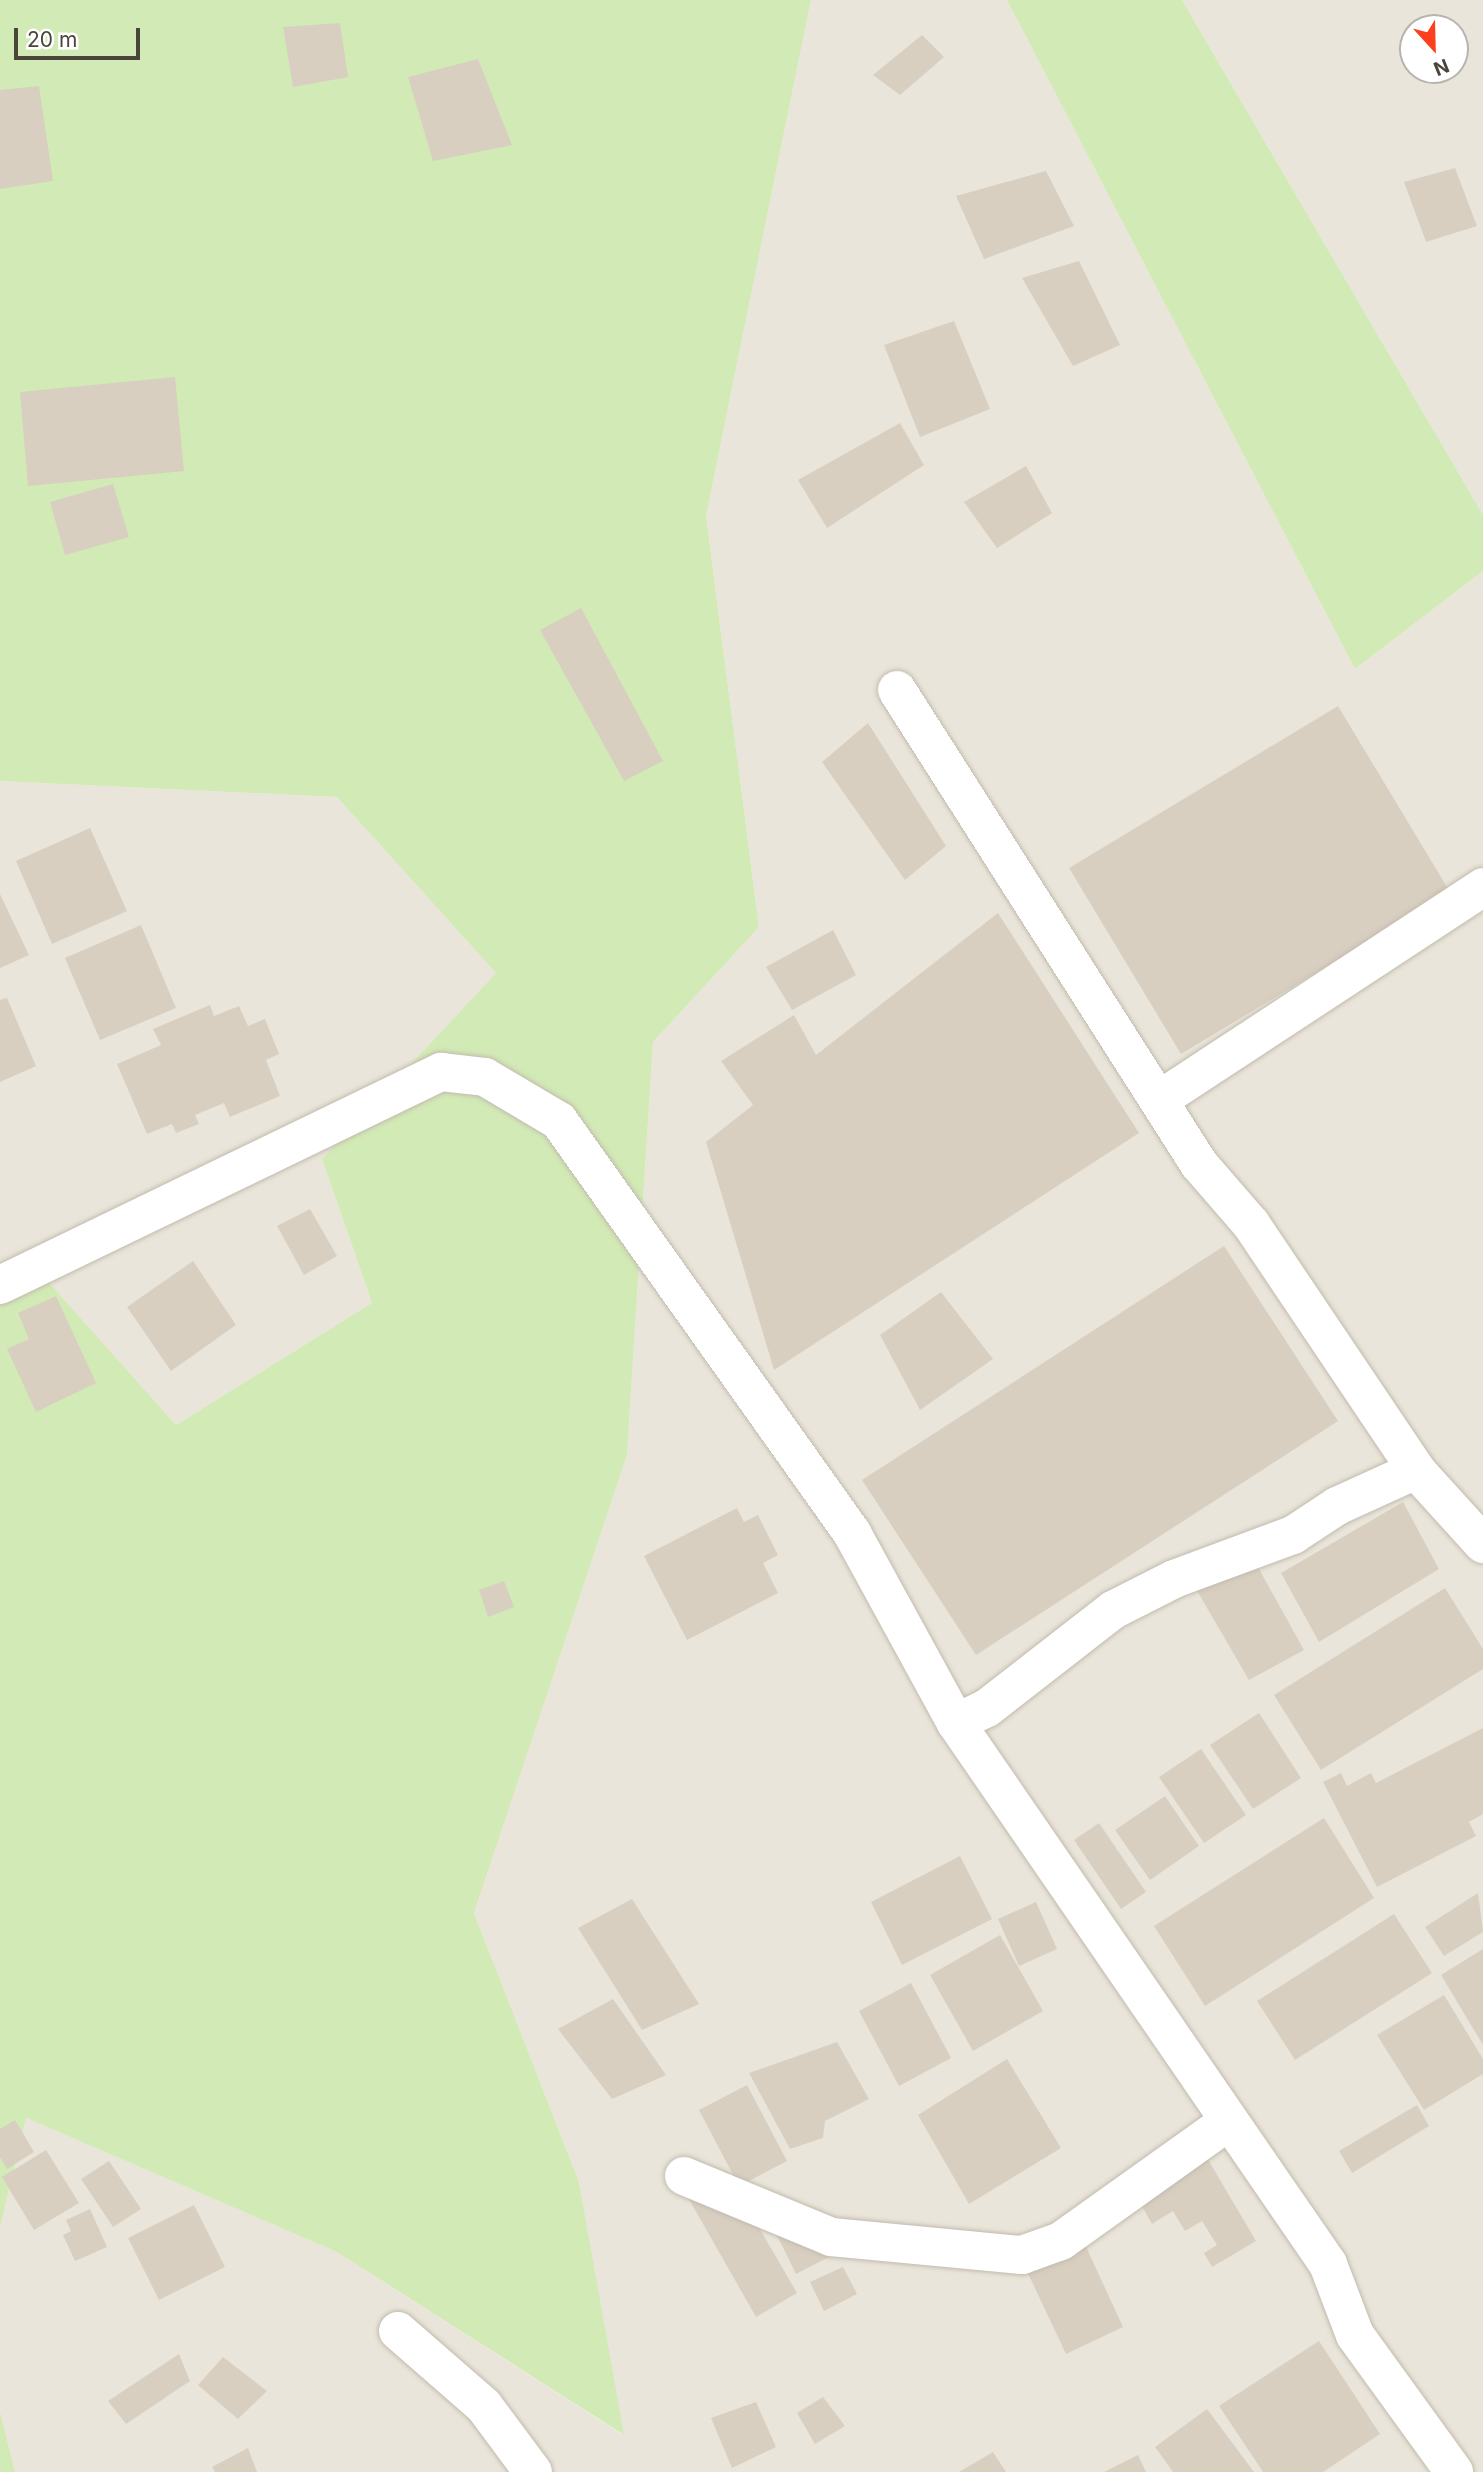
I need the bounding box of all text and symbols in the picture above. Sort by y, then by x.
scale bar [18,14,144,58]
north arrow [1399,14,1469,84]
text: 20 m [27,27,77,52]
text: N [1430,54,1452,80]

